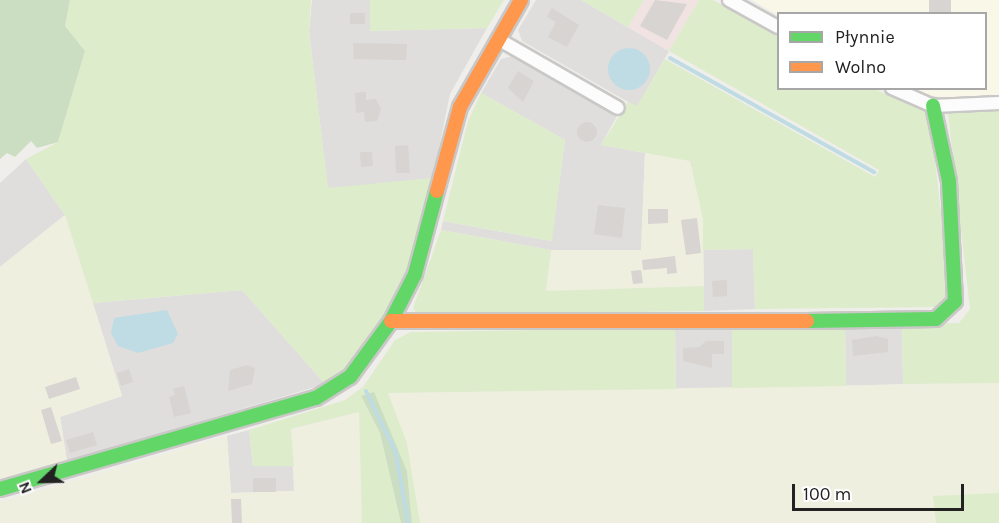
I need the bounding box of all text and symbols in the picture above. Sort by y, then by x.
legend [777,12,987,90]
text: Płynnie [835,26,895,48]
text: Wolno [835,56,886,78]
north arrow [12,451,72,511]
scale bar [795,472,968,510]
text: N [14,479,36,497]
text: 100 m [803,483,851,505]

